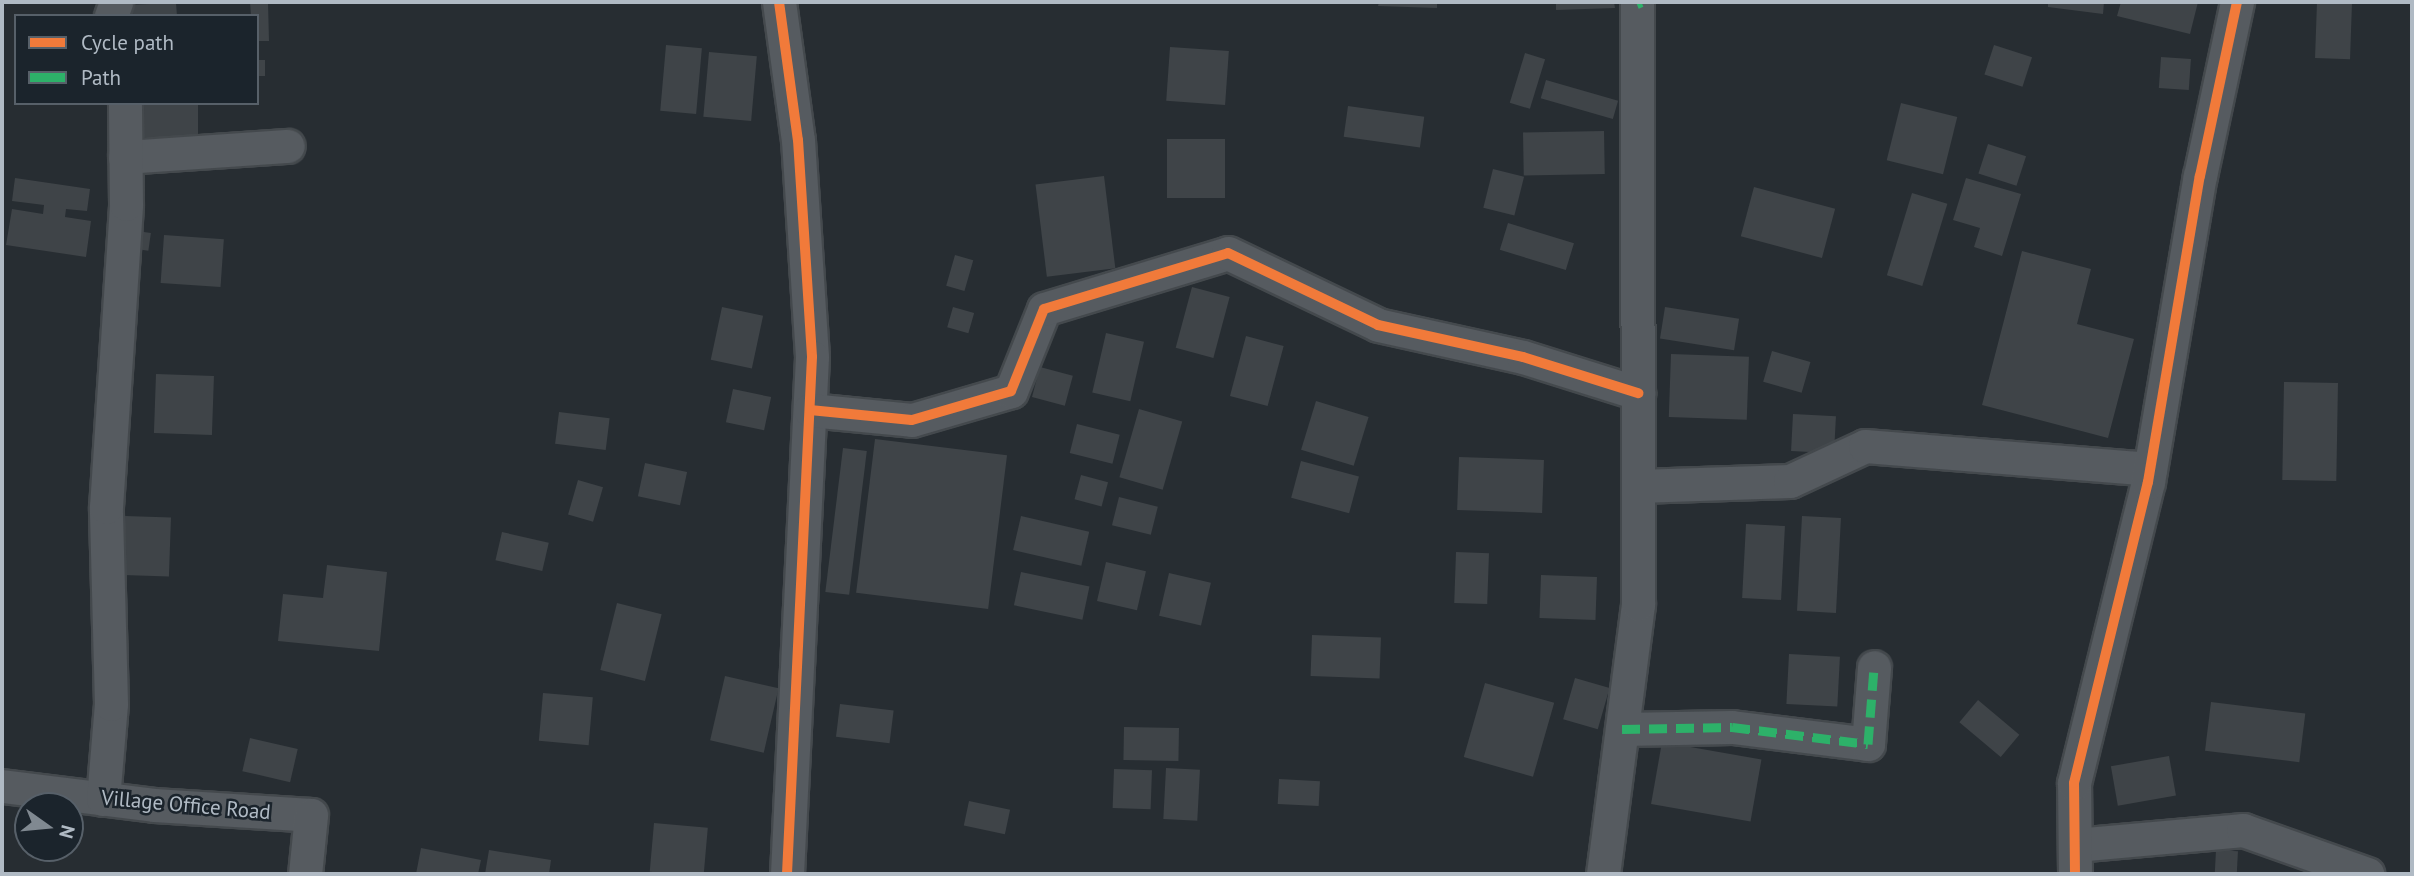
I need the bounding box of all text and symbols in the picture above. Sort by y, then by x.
legend [14,14,259,105]
text: Cycle path [81,29,174,56]
text: Path [81,64,121,91]
street label: Village Office Road [100,785,272,825]
north arrow [14,792,84,862]
text: N [54,823,81,841]

